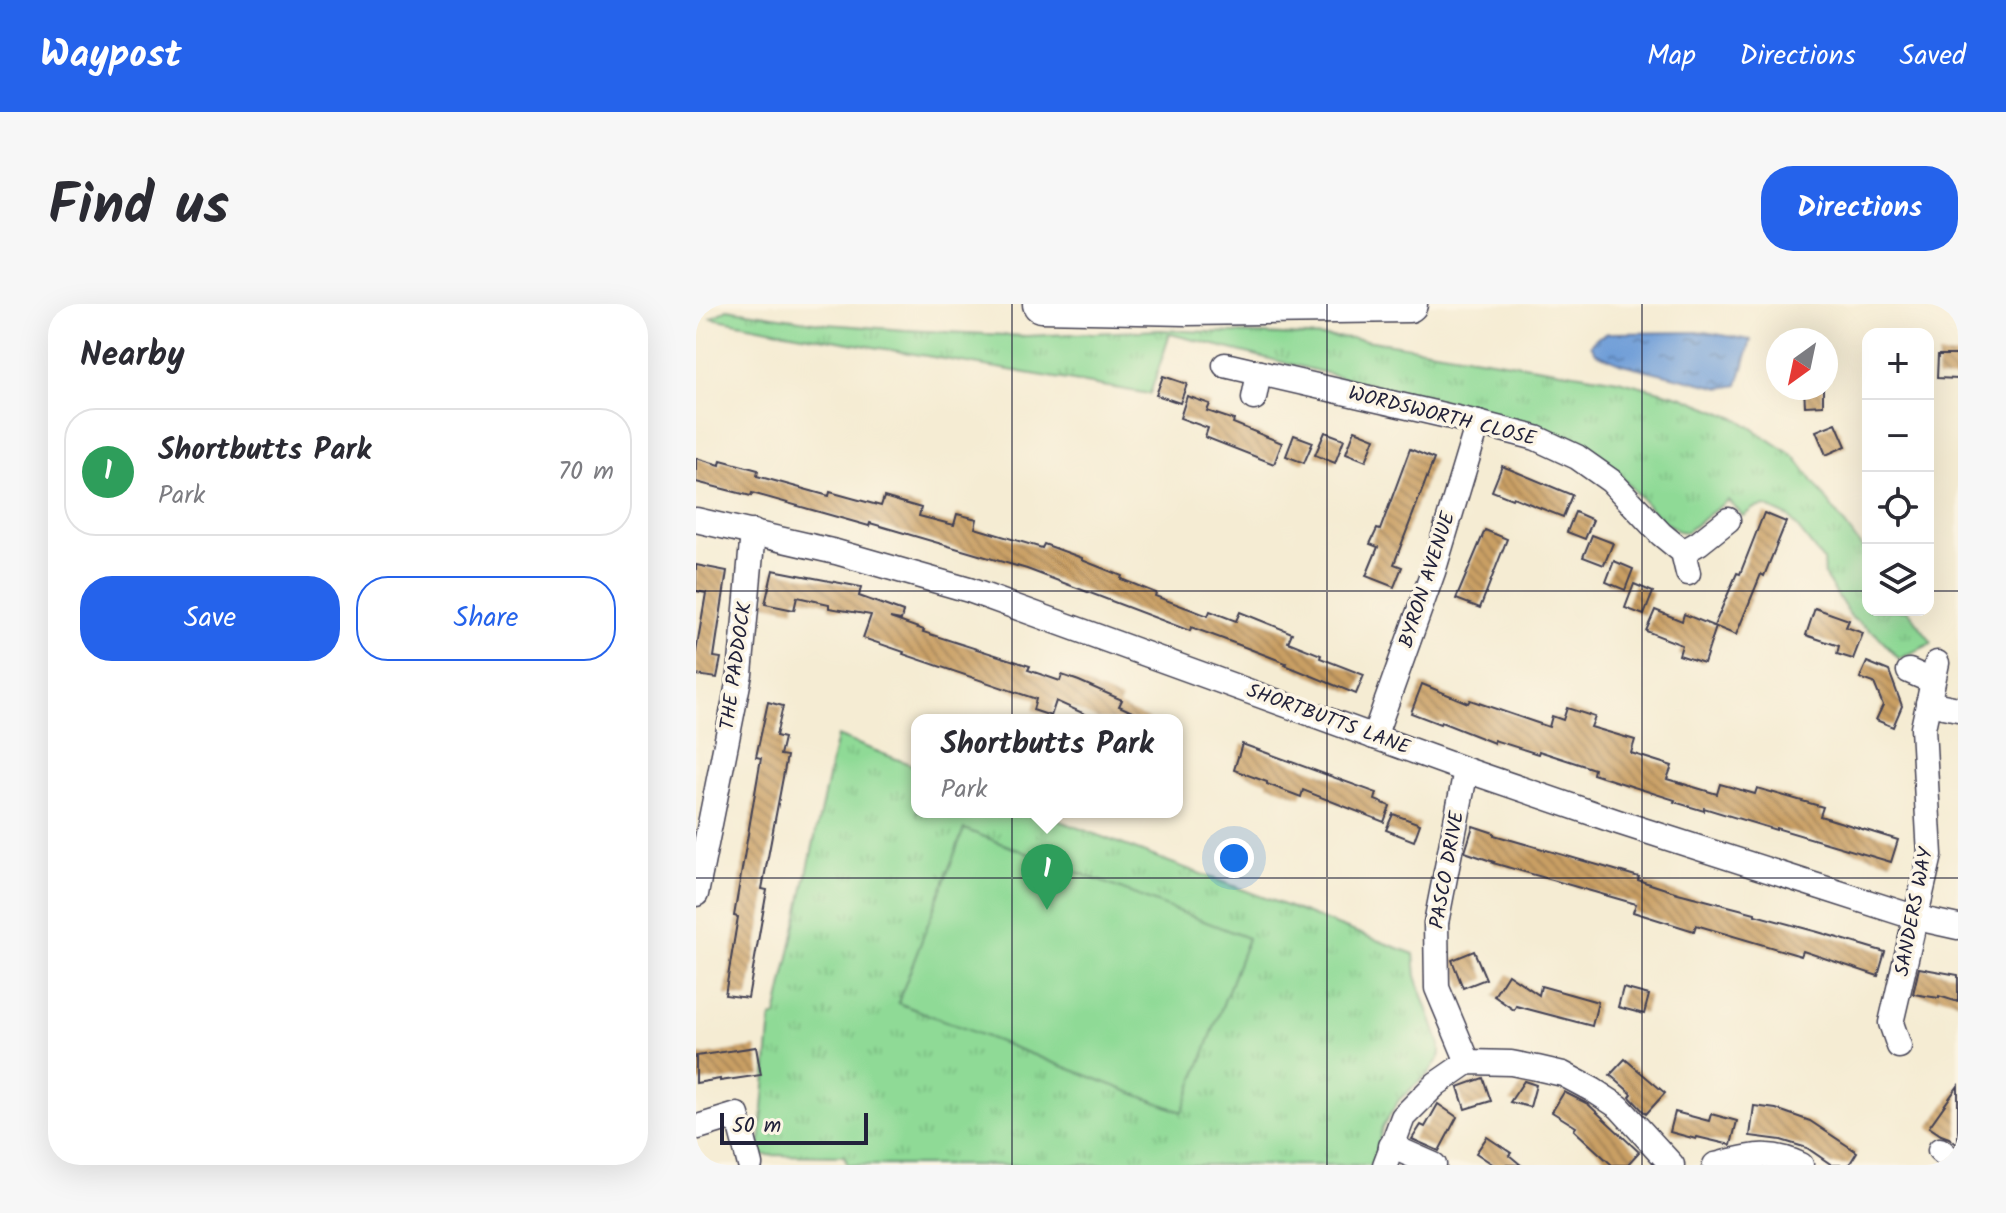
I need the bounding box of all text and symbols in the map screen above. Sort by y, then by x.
text: Waypost [40,26,182,86]
text: Map [1647,34,1696,79]
text: Directions [1740,34,1856,79]
text: Saved [1900,34,1966,79]
text: Find us [48,163,229,253]
button: Directions [1761,166,1958,251]
north arrow [1766,328,1838,400]
map controls [1862,328,1934,616]
button: + [1862,328,1934,400]
text: Nearby [80,329,185,383]
street label: WORDSWORTH CLOSE [1345,378,1540,456]
button: − [1862,400,1934,472]
text: Shortbutts Park [158,427,371,475]
text: 1 [104,451,112,493]
text: 70 m [558,451,614,493]
button: locate [1862,472,1934,544]
text: Park [158,475,205,517]
street label: BYRON AVENUE [1391,507,1465,652]
button: layers [1862,544,1934,616]
button: Save [80,576,340,661]
button: Share [356,576,616,661]
street label: THE PADDOCK [712,600,762,732]
street label: SHORTBUTTS LANE [1242,676,1415,765]
popup [911,714,1183,818]
text: Shortbutts Park [940,721,1154,769]
text: Park [940,769,988,811]
street label: PASCO DRIVE [1422,807,1474,931]
your location [1214,838,1254,878]
street label: SANDERS WAY [1887,843,1943,979]
pin: 1 [1021,844,1073,910]
scale bar [720,1109,868,1145]
text: 50 m [732,1109,781,1144]

